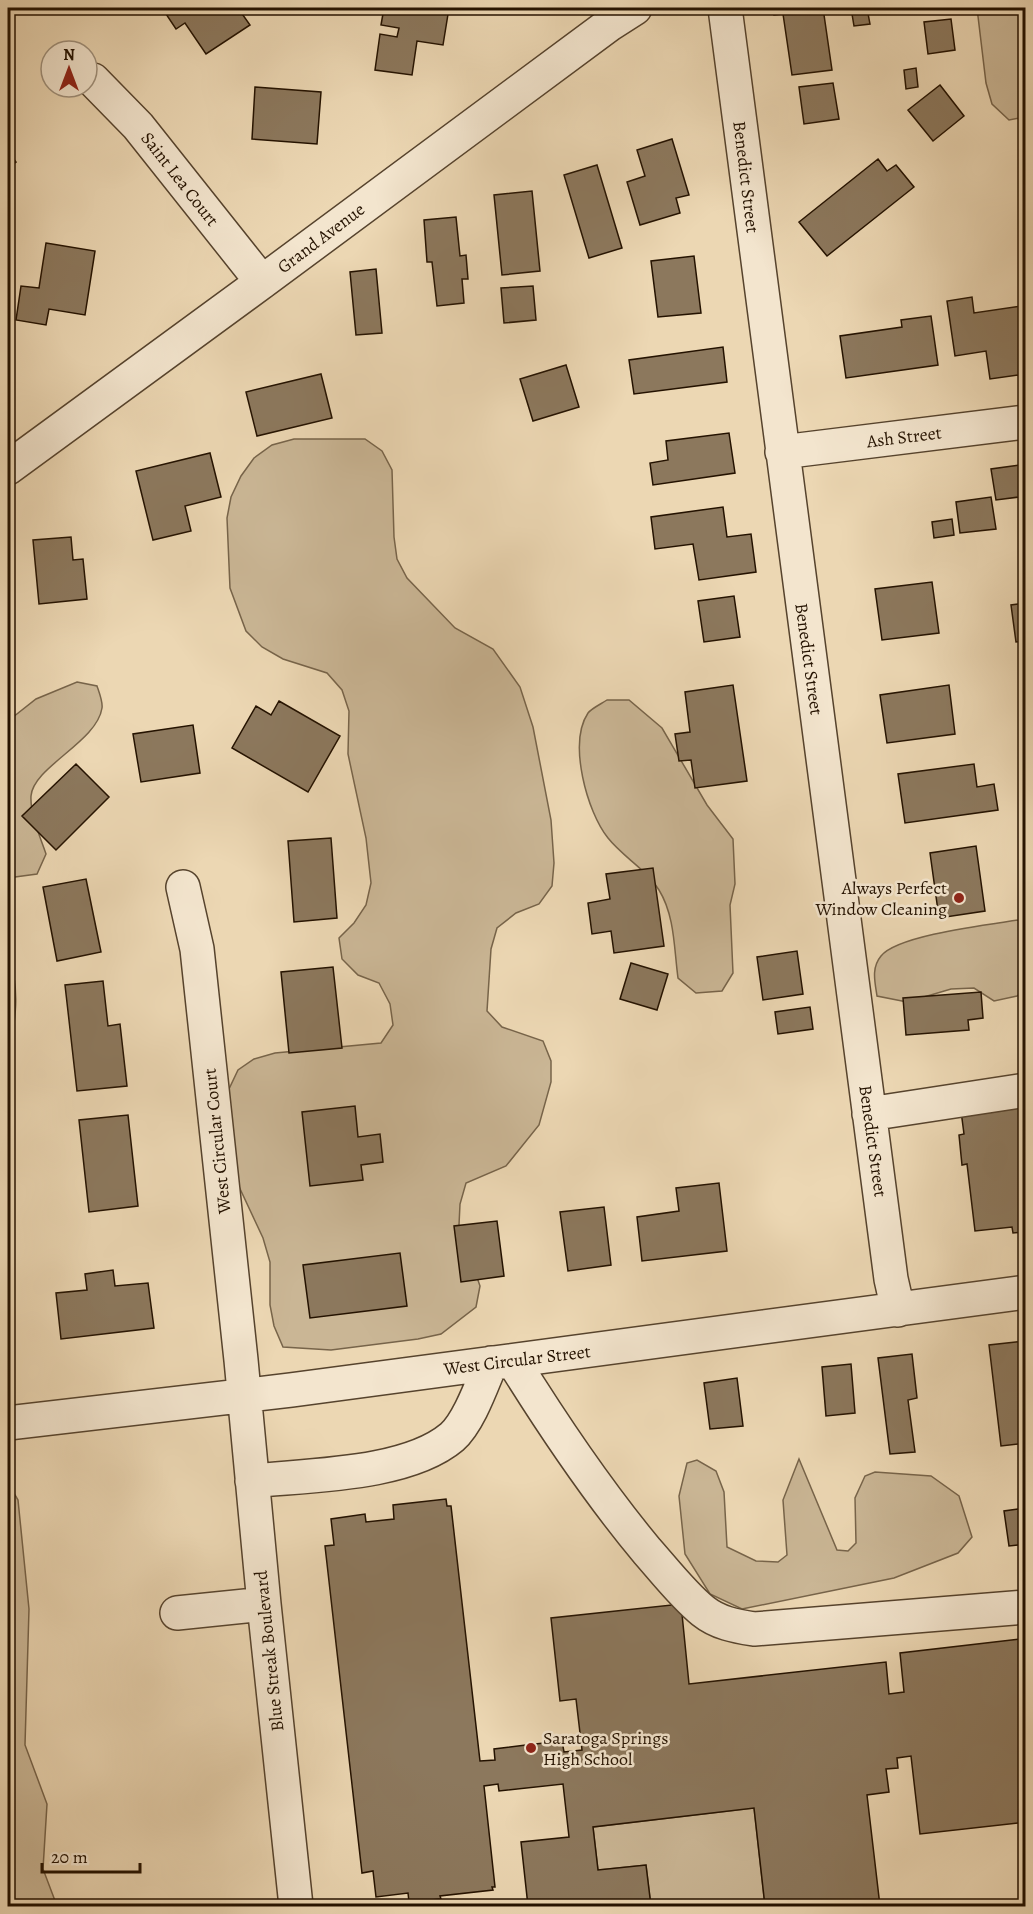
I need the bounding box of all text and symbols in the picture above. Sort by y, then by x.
north arrow [39,39,99,99]
text: N [63,44,75,66]
street label: Benedict Street [727,120,765,234]
street label: Saint Lea Court [136,127,224,231]
street label: Grand Avenue [272,197,370,279]
street label: Ash Street [864,421,943,454]
street label: Benedict Street [789,602,829,717]
place label: Always Perfect Window Cleaning [814,876,947,921]
marker: Always Perfect Window Cleaning [952,891,966,905]
street label: West Circular Court [197,1067,237,1216]
street label: Benedict Street [853,1084,893,1199]
street label: West Circular Street [441,1339,592,1381]
street label: Blue Streak Boulevard [249,1569,289,1733]
place label: Saratoga Springs High School [543,1726,668,1771]
marker: Saratoga Springs High School [524,1741,538,1755]
scale bar [42,1836,140,1874]
text: 20 m [51,1845,88,1869]

